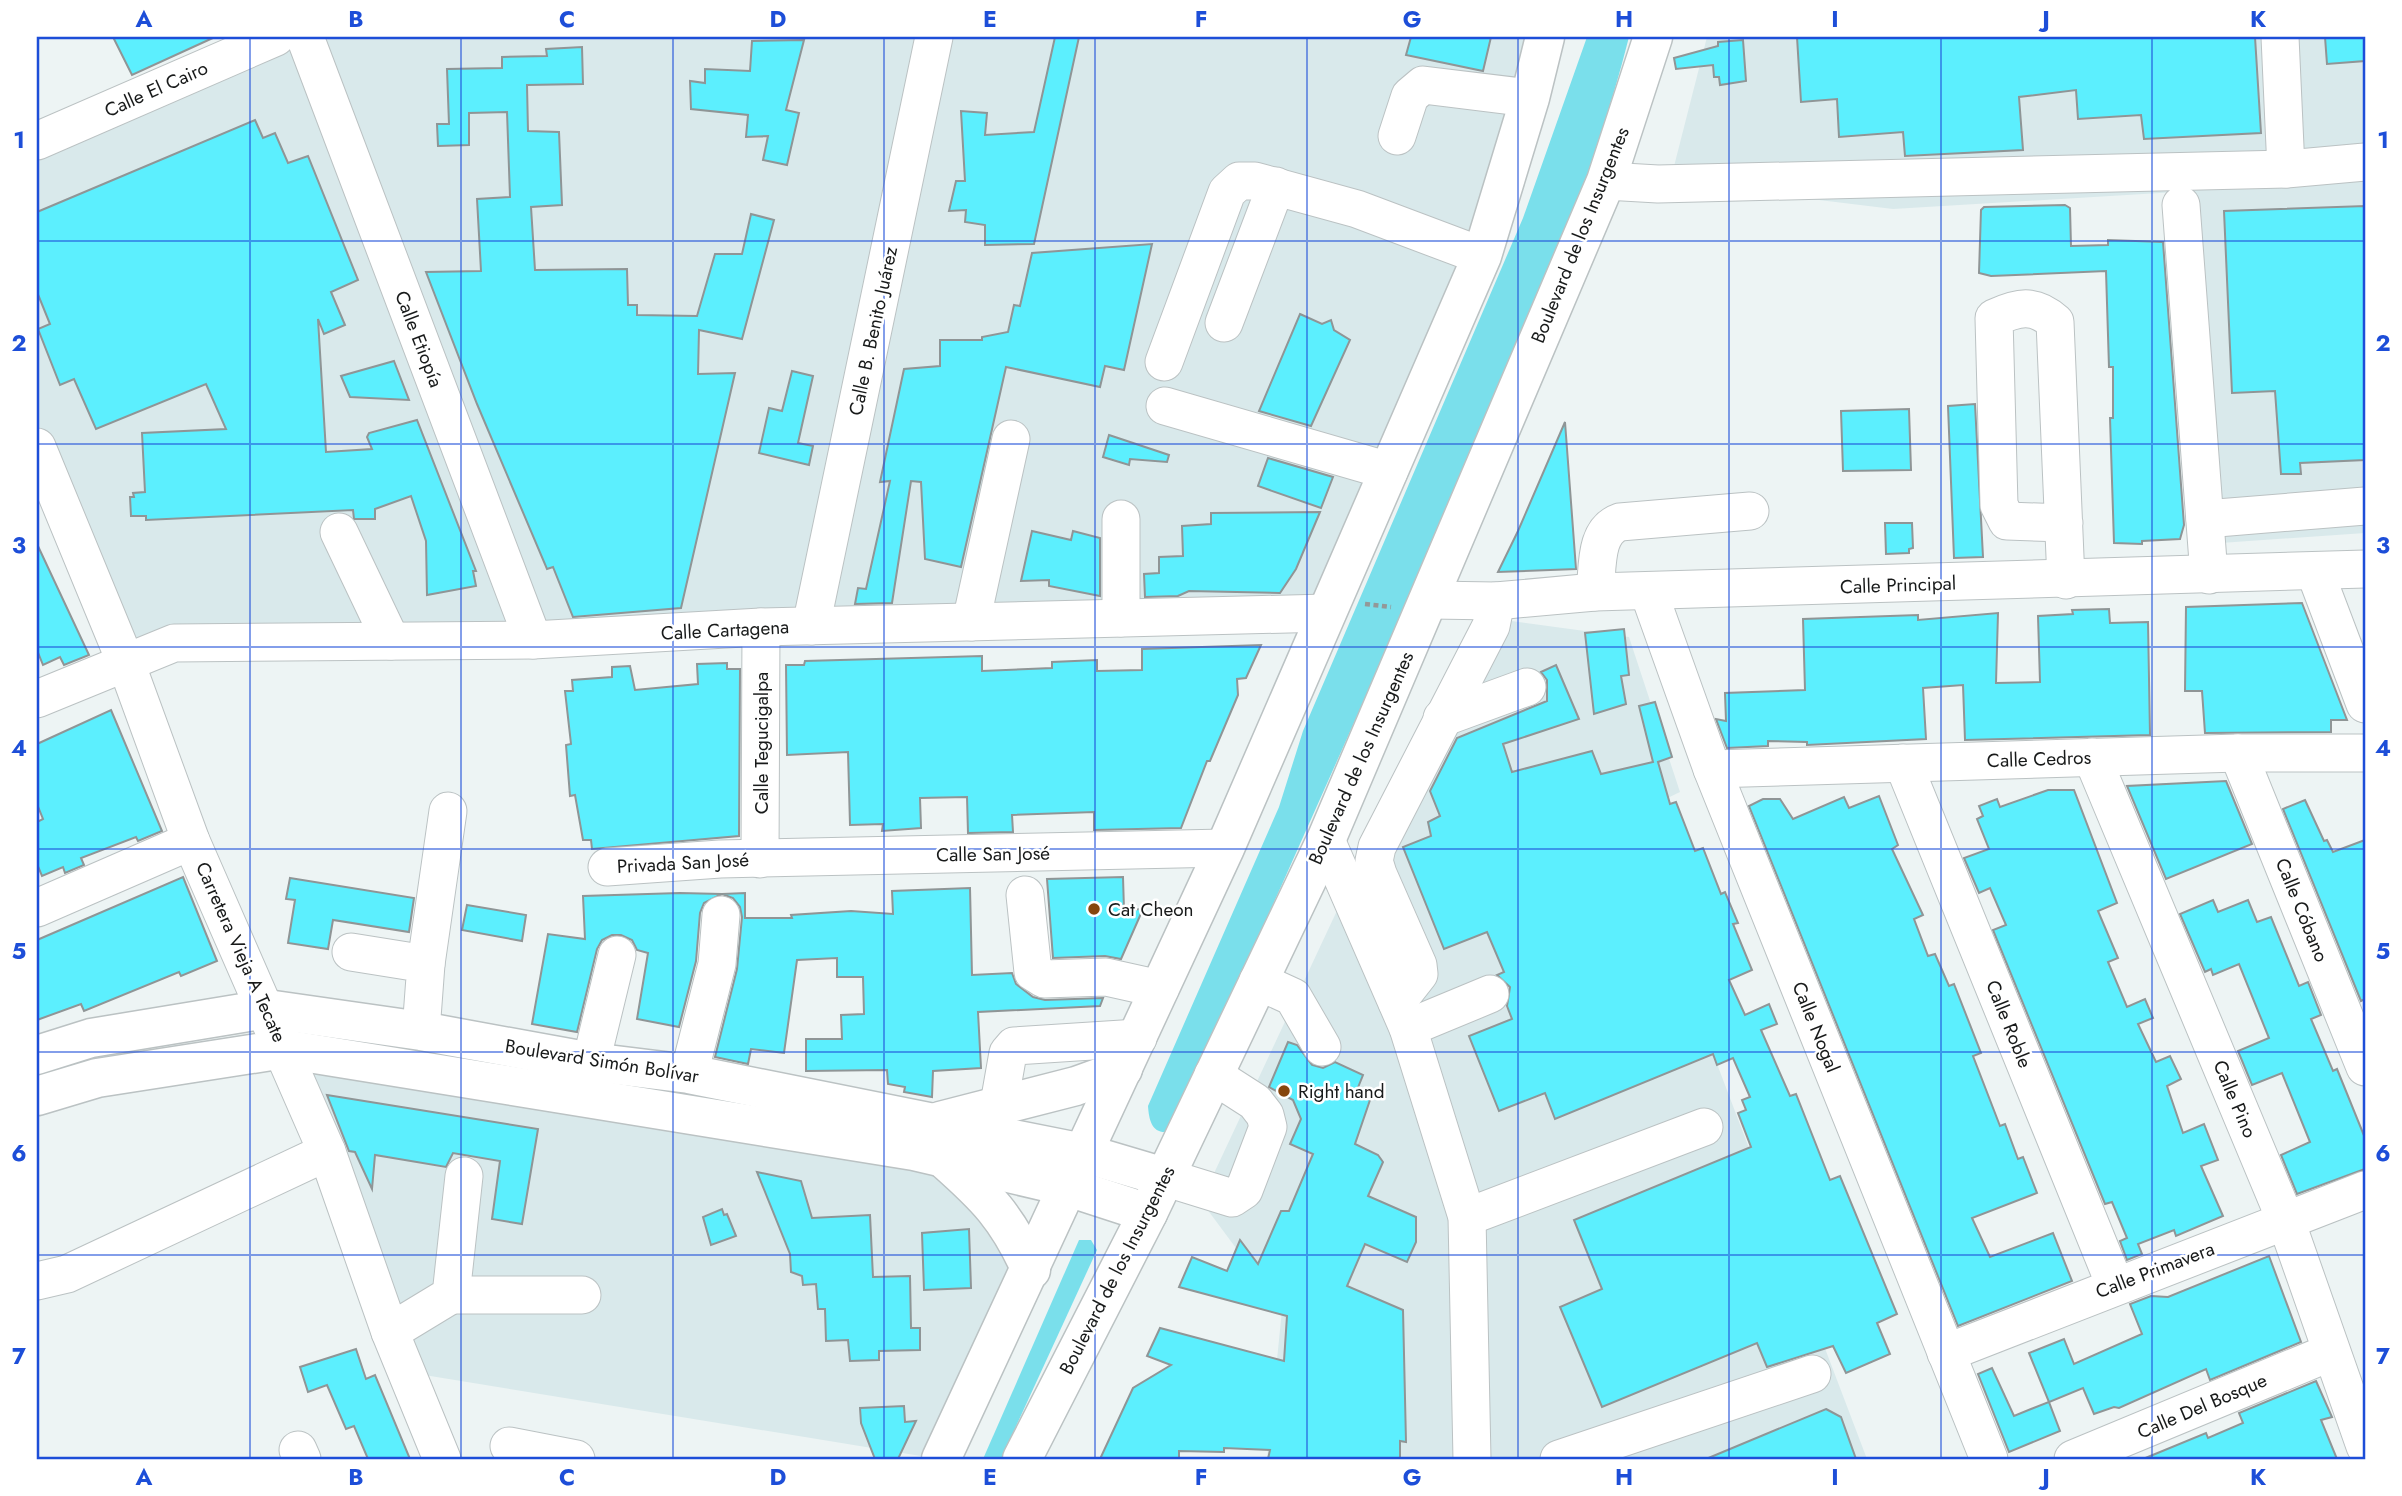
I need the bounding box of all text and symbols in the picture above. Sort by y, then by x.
text: A [135,2,153,36]
text: B [348,2,364,36]
text: C [559,2,575,36]
text: D [770,2,787,36]
text: E [983,2,997,36]
text: F [1195,2,1207,36]
text: G [1403,2,1421,36]
text: H [1615,2,1633,36]
text: I [1831,2,1839,36]
text: J [2038,2,2050,36]
text: K [2250,2,2267,36]
street label: Calle El Cairo [100,54,212,124]
text: 1 [13,123,25,157]
street label: Boulevard de los Insurgentes [1524,123,1636,347]
text: 1 [2377,123,2389,157]
street label: Calle B. Benito Juárez [842,244,904,418]
street label: Calle Etiopía [388,287,450,391]
text: 2 [11,326,27,360]
text: 2 [2375,326,2391,360]
text: 3 [12,528,26,562]
text: 3 [2376,528,2390,562]
street label: Calle Principal [1839,569,1957,601]
street label: Calle Cartagena [660,613,790,647]
street label: Boulevard de los Insurgentes [1302,647,1420,869]
street label: Calle Tegucigalpa [748,672,775,814]
text: 4 [11,731,27,765]
text: 4 [2375,731,2391,765]
street label: Calle Cedros [1986,744,2092,774]
street label: Calle San José [936,840,1050,868]
street label: Privada San José [616,846,750,880]
street label: Calle Cóbano [2269,854,2335,966]
street label: Carretera Vieja A Tecate [189,858,293,1047]
place label: Cat Cheon [1108,896,1194,923]
marker: Cat Cheon [1086,901,1102,917]
text: 5 [12,934,26,968]
text: 5 [2376,934,2390,968]
street label: Calle Roble [1979,976,2039,1072]
street label: Calle Nogal [1786,978,1846,1076]
street label: Boulevard Simón Bolívar [503,1032,701,1090]
street label: Calle Pino [2207,1056,2263,1142]
place label: Right hand [1298,1078,1385,1105]
marker: Right hand [1276,1083,1292,1099]
text: 6 [11,1136,27,1170]
text: 6 [2375,1136,2391,1170]
street label: Boulevard de los Insurgentes [1053,1161,1182,1379]
street label: Calle Primavera [2092,1235,2218,1305]
text: 7 [12,1339,26,1373]
text: 7 [2376,1339,2390,1373]
street label: Calle Del Bosque [2133,1366,2271,1445]
text: A [135,1460,153,1494]
text: B [348,1460,364,1494]
text: C [559,1460,575,1494]
text: D [770,1460,787,1494]
text: E [983,1460,997,1494]
text: F [1195,1460,1207,1494]
text: G [1403,1460,1421,1494]
text: H [1615,1460,1633,1494]
text: I [1831,1460,1839,1494]
text: J [2038,1460,2050,1494]
text: K [2250,1460,2267,1494]

